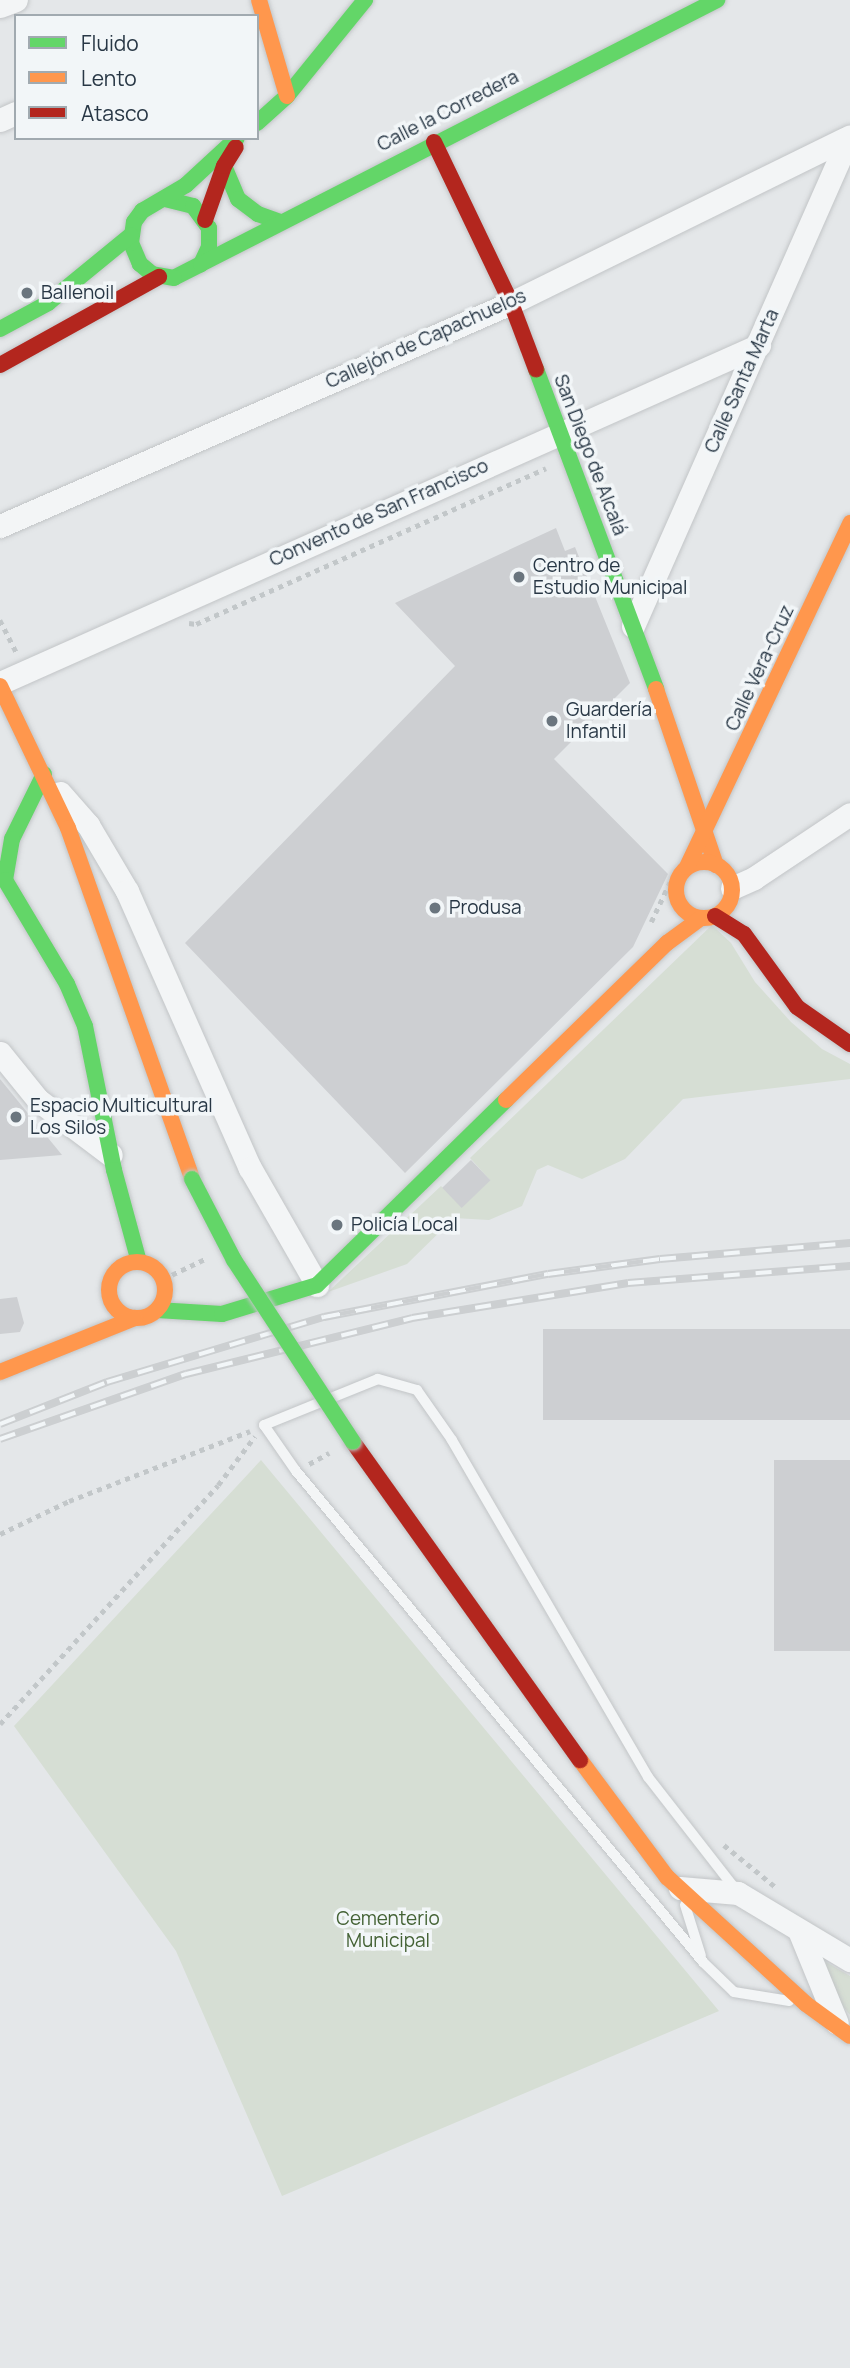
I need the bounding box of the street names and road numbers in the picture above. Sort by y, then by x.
street label: Calle la Corredera [374,66,522,156]
street label: Callejón de Capachuelos [322,284,530,394]
street label: Calle Santa Marta [700,306,784,456]
street label: San Diego de Alcalá [549,371,631,539]
street label: Convento de San Francisco [266,454,492,572]
street label: Calle Vera-Cruz [721,601,799,735]

